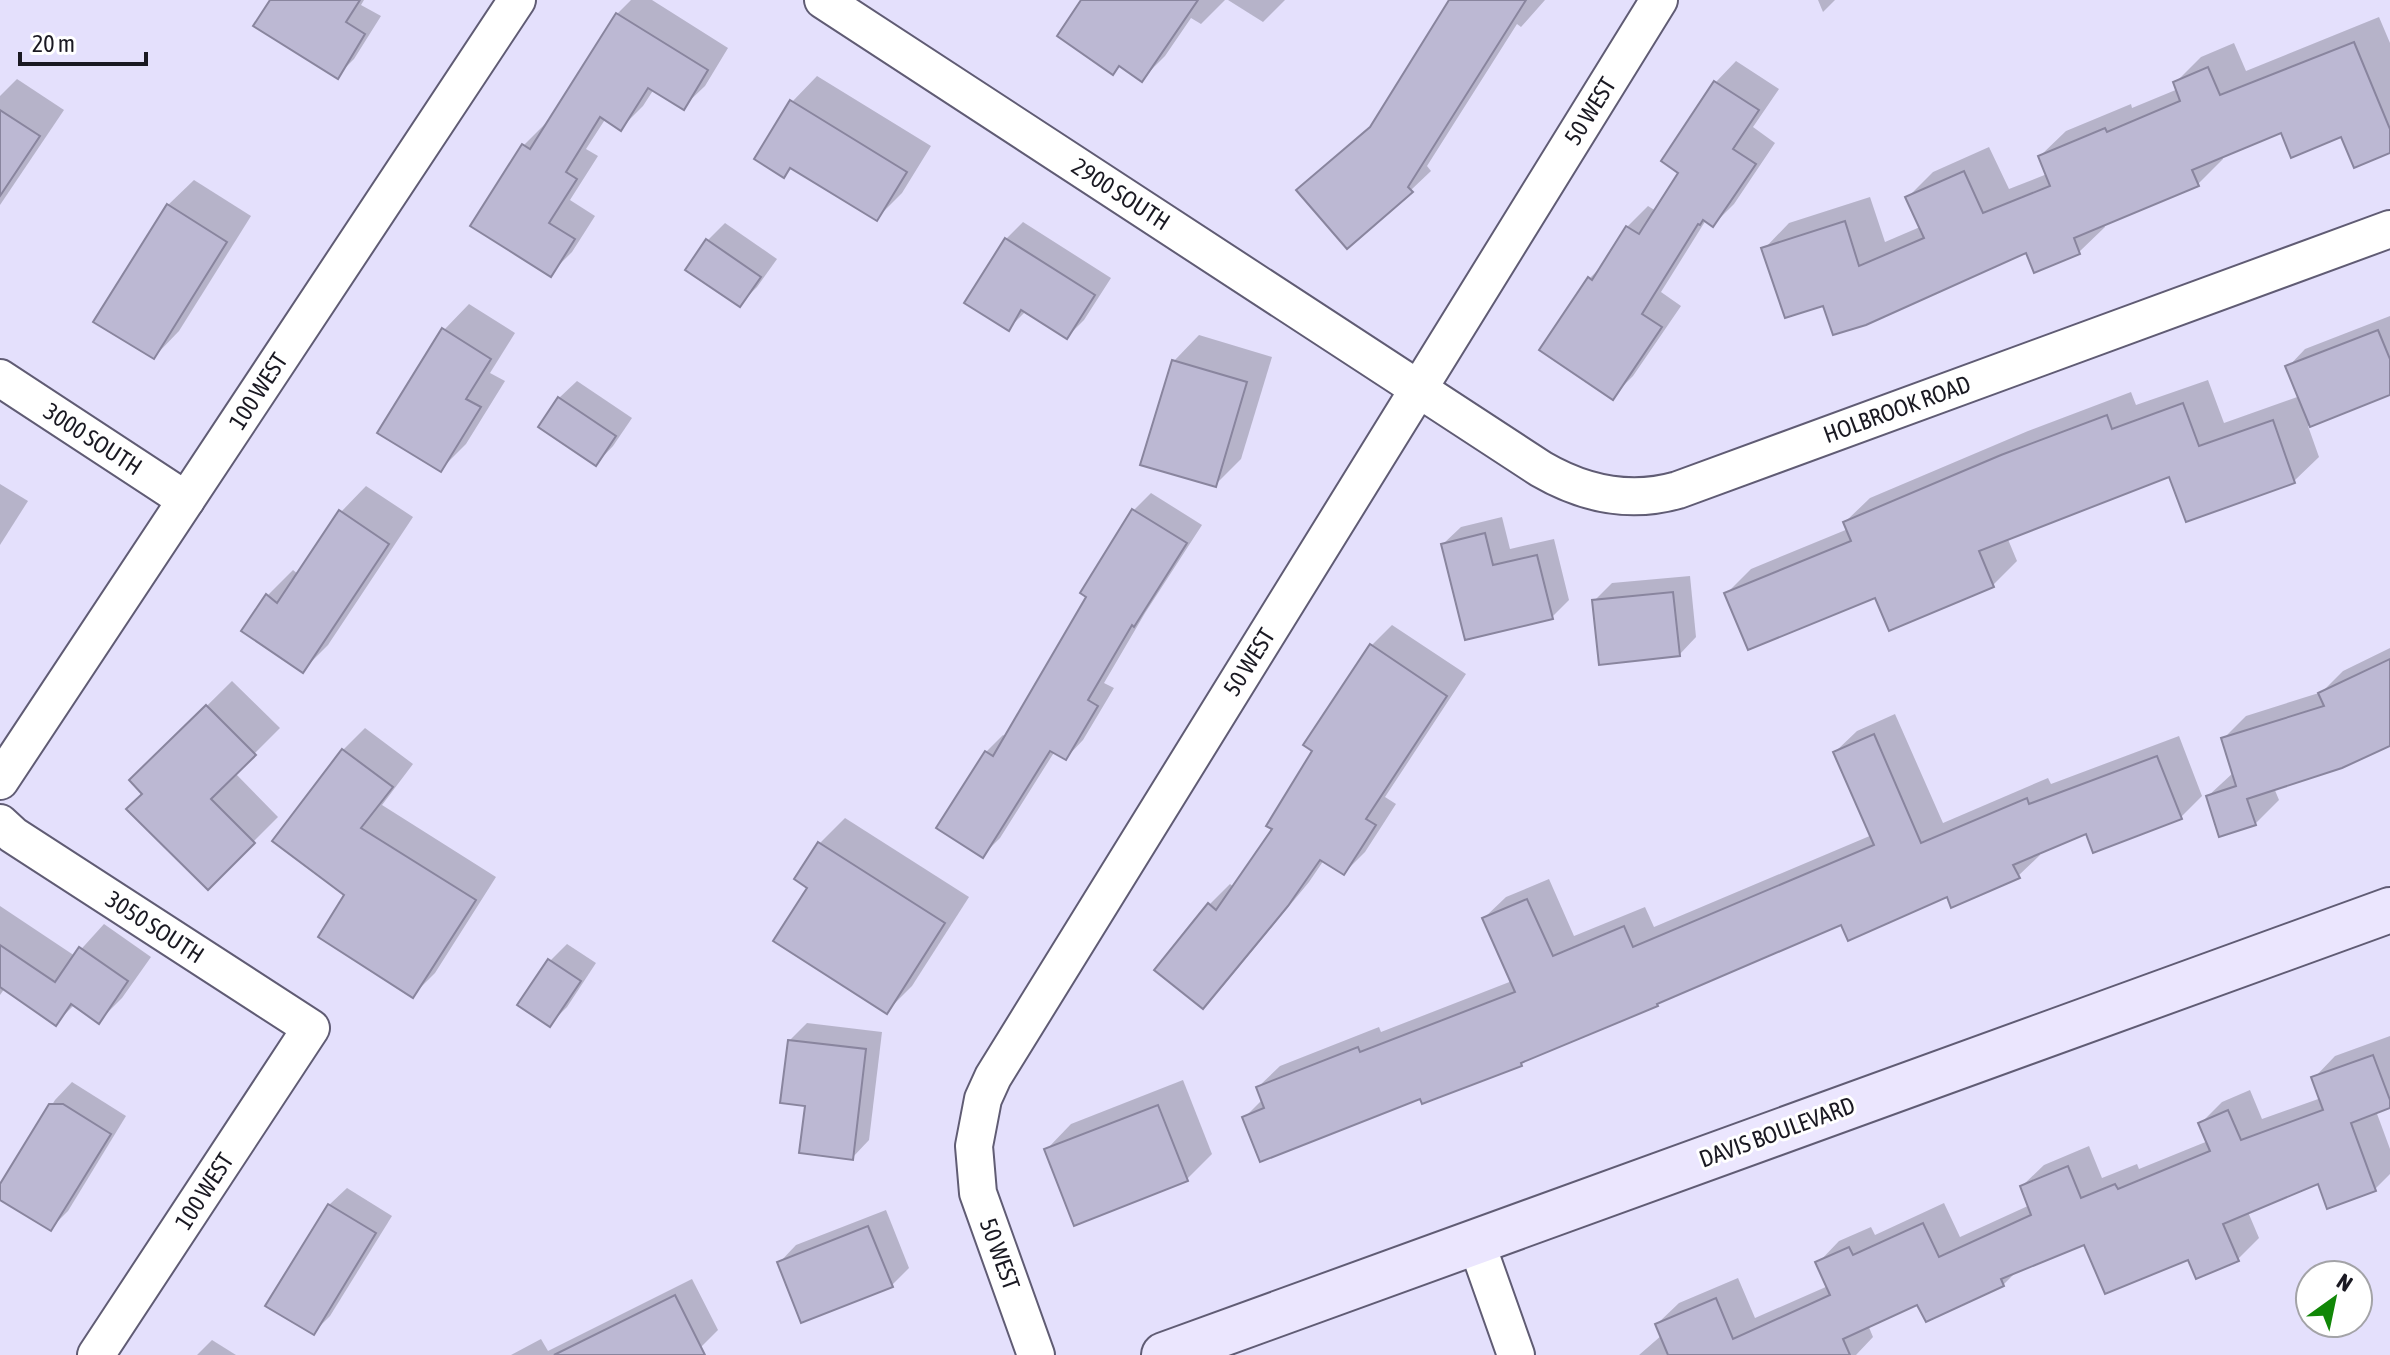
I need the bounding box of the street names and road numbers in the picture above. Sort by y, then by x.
street label: 50 WEST [1559,72,1621,150]
street label: 2900 SOUTH [1067,152,1175,236]
street label: 100 WEST [223,347,293,434]
street label: HOLBROOK ROAD [1820,370,1974,448]
street label: 3000 SOUTH [39,397,147,481]
street label: 50 WEST [1218,623,1280,701]
street label: 3050 SOUTH [101,885,209,969]
street label: DAVIS BOULEVARD [1696,1091,1858,1173]
street label: 100 WEST [169,1147,239,1234]
street label: 50 WEST [975,1215,1026,1294]

